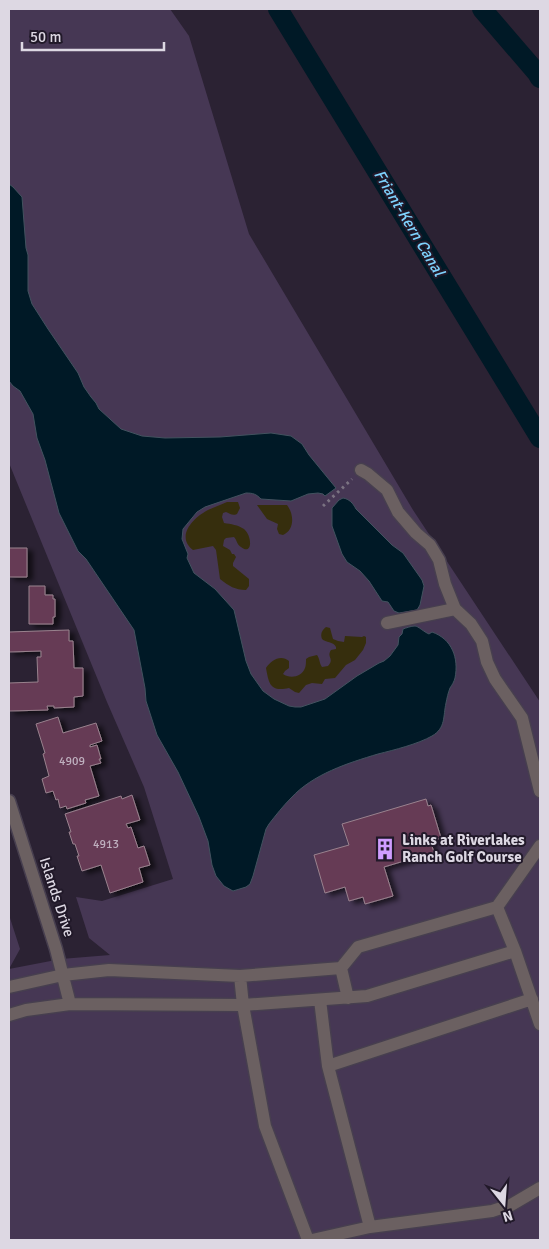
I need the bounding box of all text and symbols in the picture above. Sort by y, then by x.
scale bar [22,20,165,52]
text: 50 m [30,28,61,46]
water label: Friant-Kern Canal [369,166,449,281]
house number: 4909 [59,754,85,769]
place label: Links at Riverlakes Ranch Golf Course [402,831,525,866]
building icon: Links at Riverlakes Ranch Golf Course [372,836,398,862]
house number: 4913 [93,837,119,852]
street label: Islands Drive [36,855,78,939]
north arrow [479,1179,529,1229]
text: N [501,1206,515,1226]

